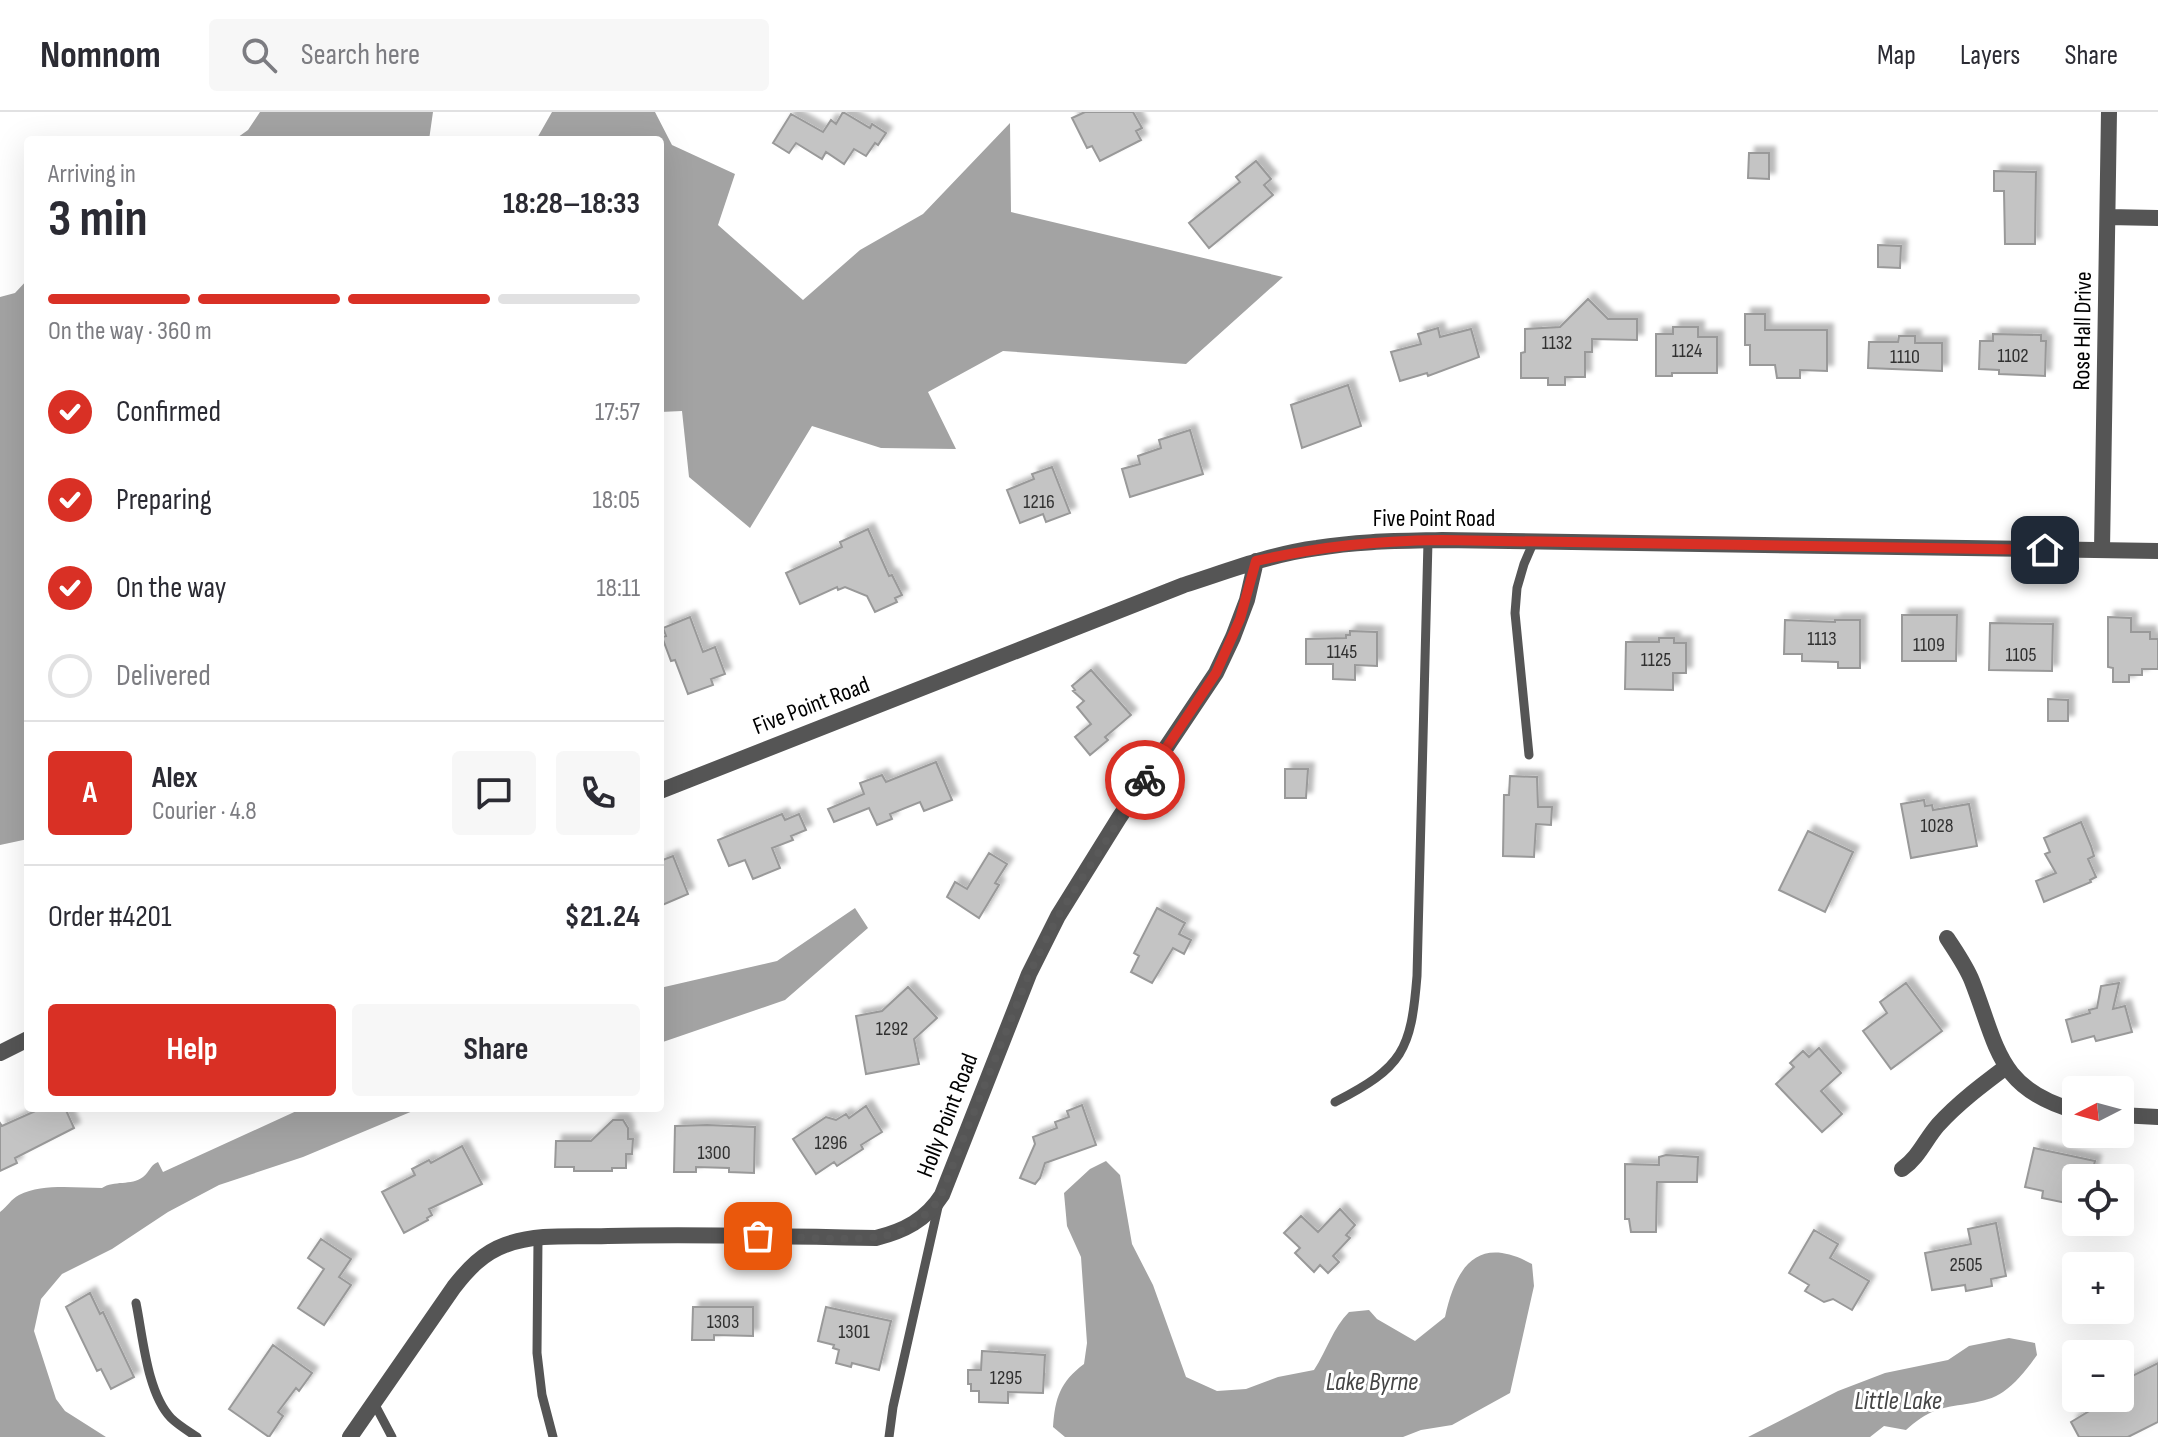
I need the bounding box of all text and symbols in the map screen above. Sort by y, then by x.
search box [209,19,769,91]
text: Nomnom [40,33,161,78]
icon: search [237,33,281,77]
text: Search here [301,37,420,73]
text: Map [1877,39,1916,72]
text: Layers [1960,39,2020,72]
text: Share [2064,39,2118,72]
text: Arriving in [48,159,136,190]
text: 18:28–18:33 [503,186,640,222]
text: 3 min [48,188,148,251]
street label: Rose Hall Drive [2067,271,2098,391]
text: On the way · 360 m [48,316,212,347]
house number: 1132 [1542,331,1572,355]
house number: 1124 [1672,339,1702,363]
house number: 1102 [1997,344,2029,368]
house number: 1110 [1890,345,1920,369]
icon: check [48,390,92,434]
text: Confirmed [116,394,221,430]
text: 17:57 [595,397,640,428]
icon: check [48,478,92,522]
text: Preparing [116,482,212,518]
text: 18:05 [593,485,640,516]
house number: 1216 [1023,490,1055,514]
street label: Five Point Road [1373,504,1495,533]
pin [2011,516,2079,584]
icon: home [2023,528,2067,572]
icon: check [48,566,92,610]
text: On the way [116,570,226,606]
text: 18:11 [596,573,640,604]
house number: 1113 [1807,627,1837,651]
house number: 1109 [1913,633,1945,657]
house number: 1145 [1327,640,1357,664]
house number: 1105 [2006,643,2036,667]
house number: 1125 [1641,648,1671,672]
text: Delivered [116,658,211,694]
street label: Five Point Road [749,670,874,741]
courier [1105,740,1185,820]
button: chat [452,751,536,835]
button: phone [556,751,640,835]
icon: bike [1123,758,1167,802]
text: Alex [152,760,198,796]
text: A [83,775,97,811]
text: Courier · 4.8 [152,796,257,827]
house number: 1028 [1921,814,1953,838]
text: Order #4201 [48,899,171,935]
text: $21.24 [565,899,640,935]
button: Help [48,1004,336,1096]
button: Share [352,1004,640,1096]
house number: 1292 [876,1017,908,1041]
street label: Holly Point Road [911,1049,984,1181]
north arrow [2062,1076,2134,1148]
map controls [2062,1076,2134,1412]
house number: 1296 [814,1131,848,1155]
house number: 1300 [697,1141,731,1165]
button: locate [2062,1164,2134,1236]
pin [724,1202,792,1270]
icon: bag [736,1214,780,1258]
button: + [2062,1252,2134,1324]
house number: 2505 [1949,1253,1983,1277]
house number: 1303 [707,1310,739,1334]
house number: 1301 [838,1320,870,1344]
button: − [2062,1340,2134,1412]
house number: 1295 [990,1366,1022,1390]
water label: Lake Byrne [1326,1367,1418,1398]
water label: Little Lake [1854,1386,1942,1417]

